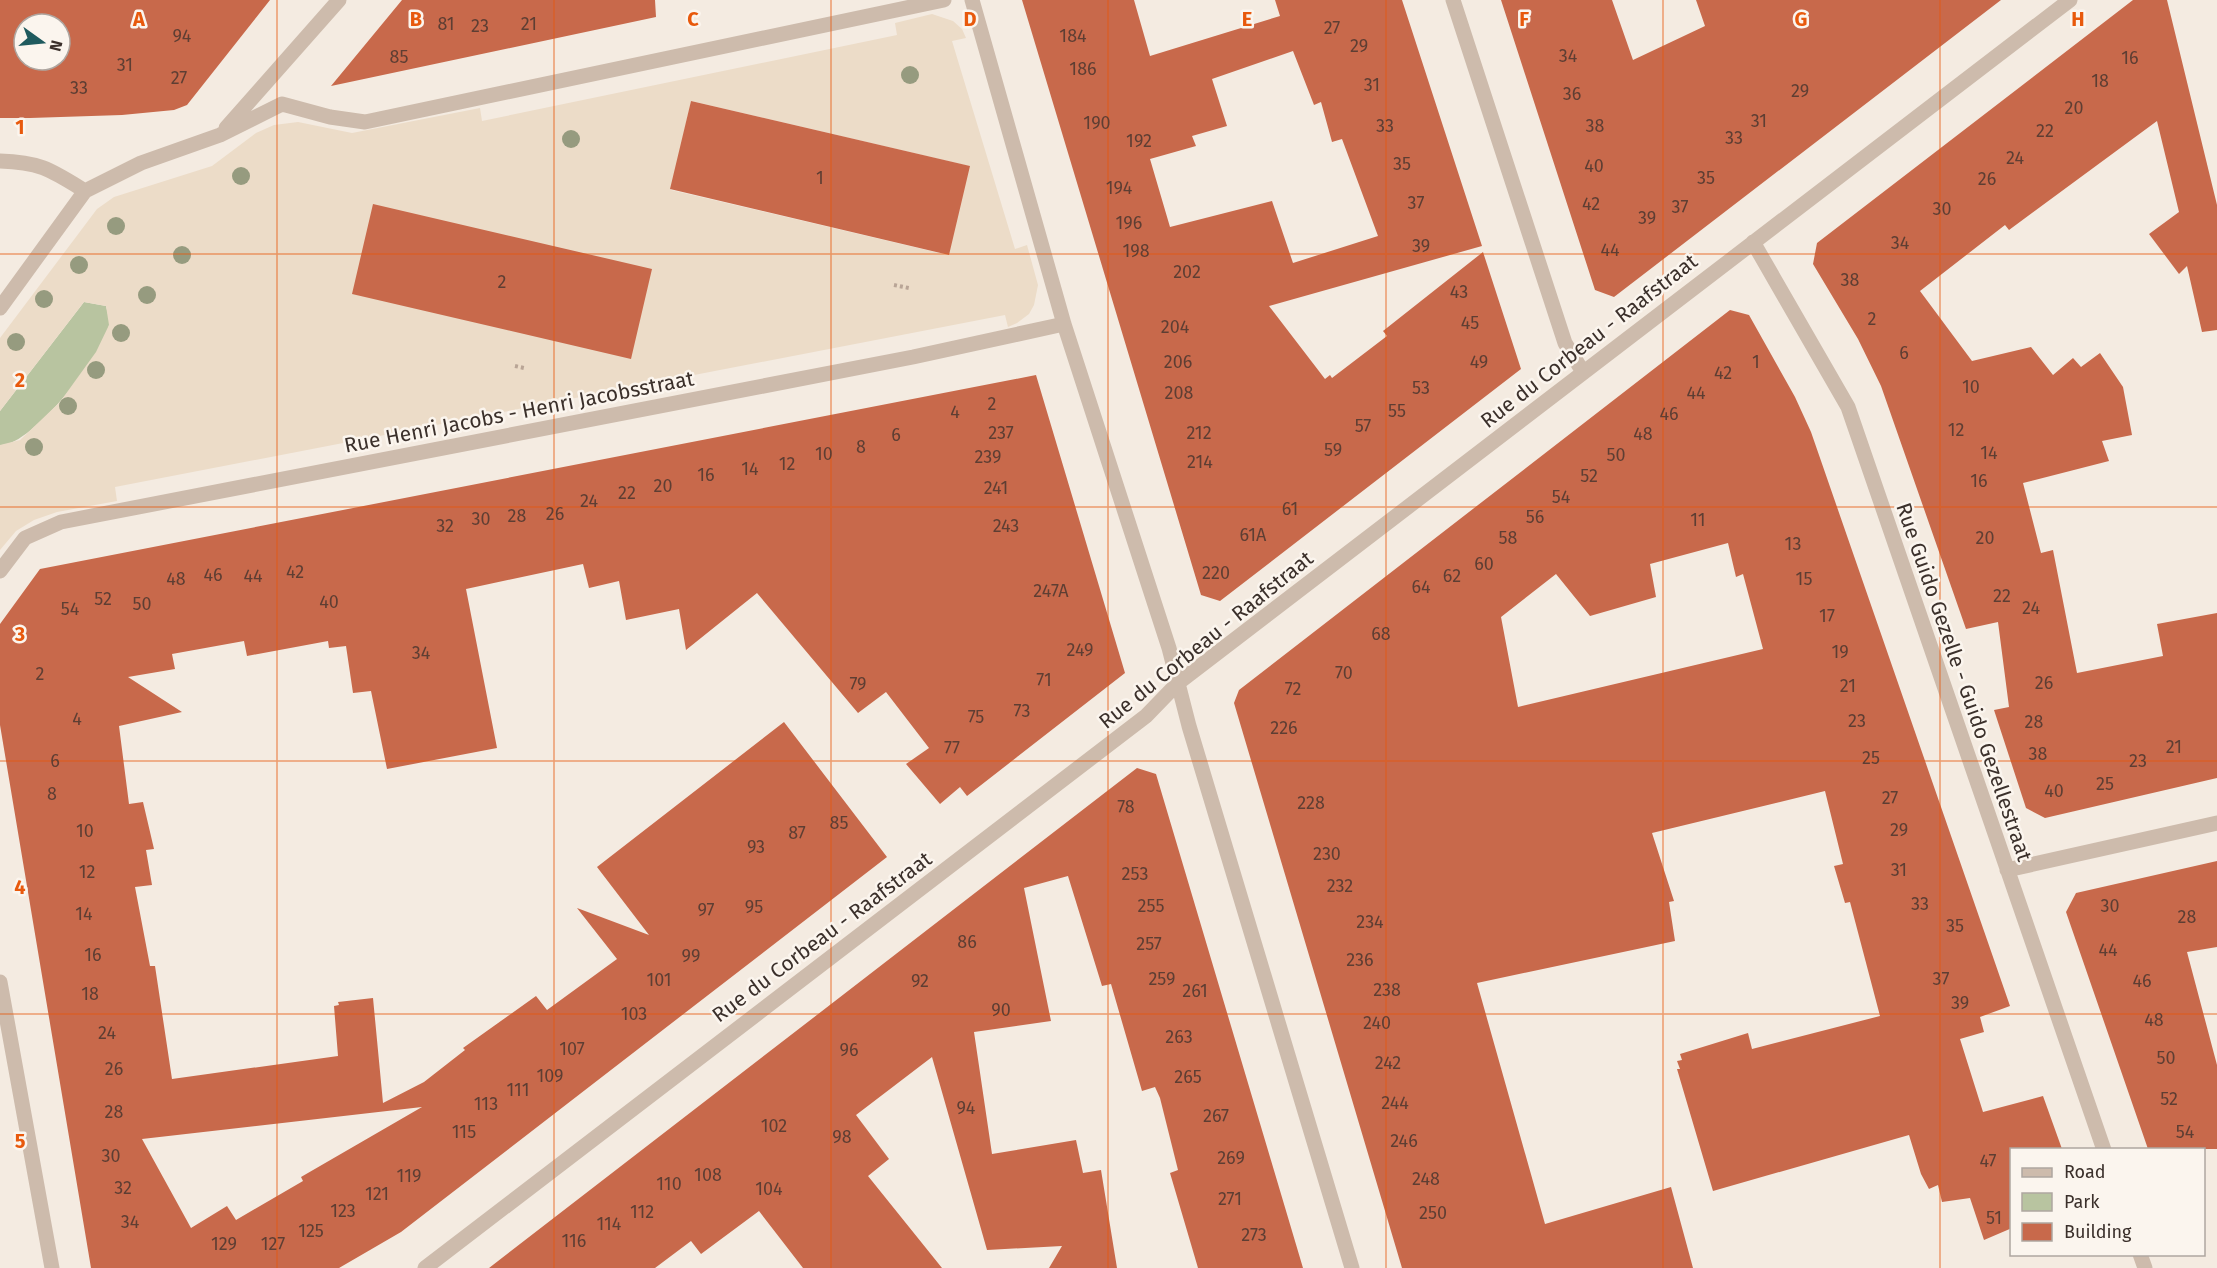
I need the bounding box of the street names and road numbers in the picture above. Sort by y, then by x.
street label: Rue du Corbeau - Raafstraat [1475,248,1703,434]
street label: Rue Henri Jacobs - Henri Jacobsstraat [342,365,696,459]
street label: Rue Guido Gezelle - Guido Gezellestraat [1890,499,2038,865]
street label: Rue du Corbeau - Raafstraat [1094,545,1319,734]
street label: Rue du Corbeau - Raafstraat [707,846,937,1028]

